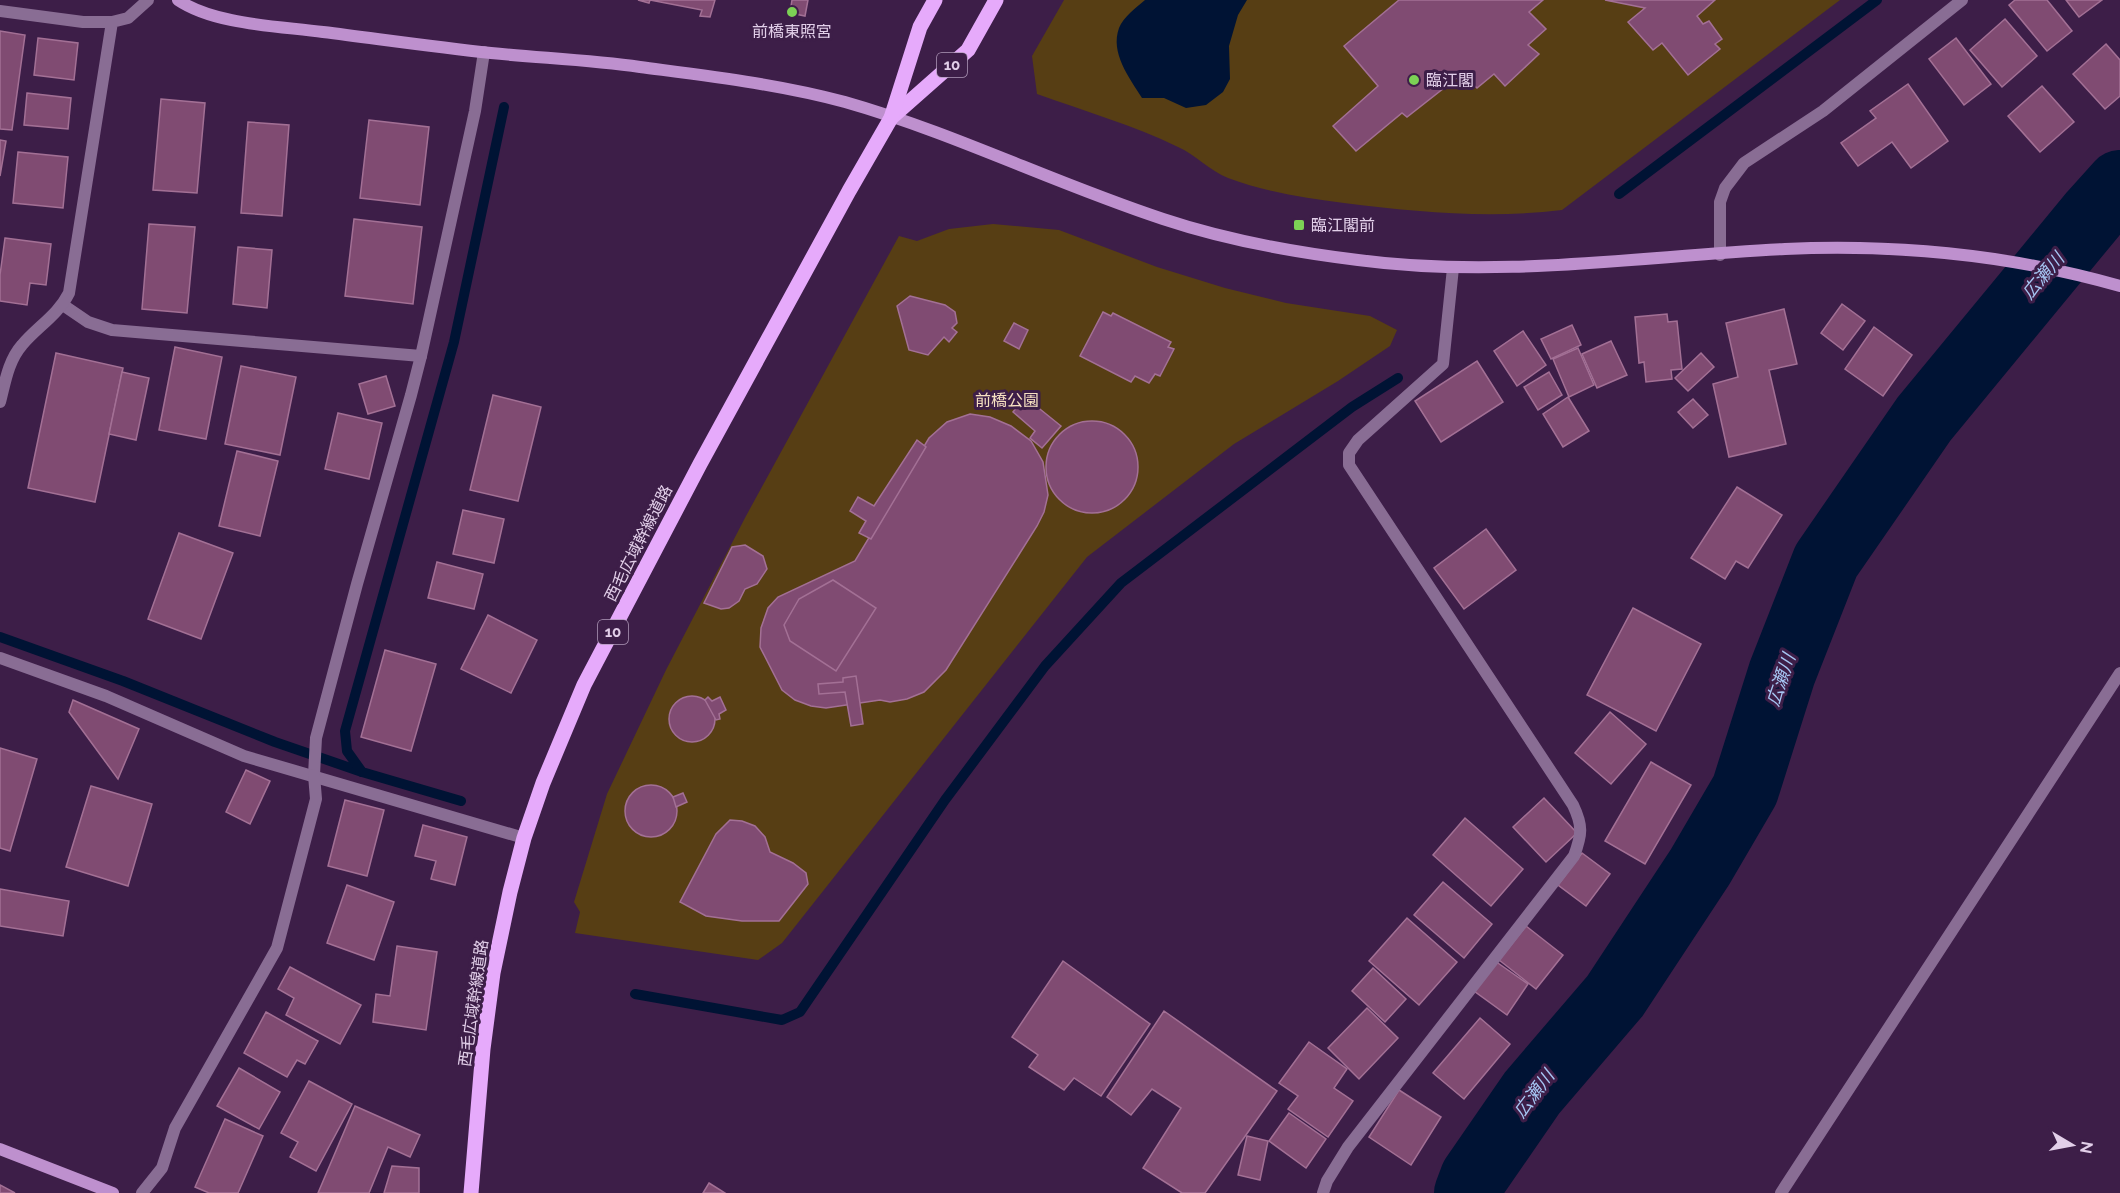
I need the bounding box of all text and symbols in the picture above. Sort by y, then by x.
marker: 前橋東照宮 [785,5,799,19]
place label: 前橋東照宮 [752,22,832,41]
road number: 10 [937,53,967,77]
place label: 臨江閣 [1426,71,1474,90]
marker: 臨江閣 [1407,73,1421,87]
place label: 臨江閣前 [1311,216,1375,235]
marker: 臨江閣前 [1292,218,1306,232]
water label: 広瀬川 [2017,247,2069,303]
park label: 前橋公園 [975,391,1039,410]
street label: 西毛広域幹線道路 [601,482,676,605]
road number: 10 [598,620,628,644]
water label: 広瀬川 [1762,649,1800,709]
street label: 西毛広域幹線道路 [455,938,492,1068]
water label: 広瀬川 [1509,1064,1559,1122]
north arrow [2042,1115,2102,1175]
text: N [2076,1140,2097,1155]

